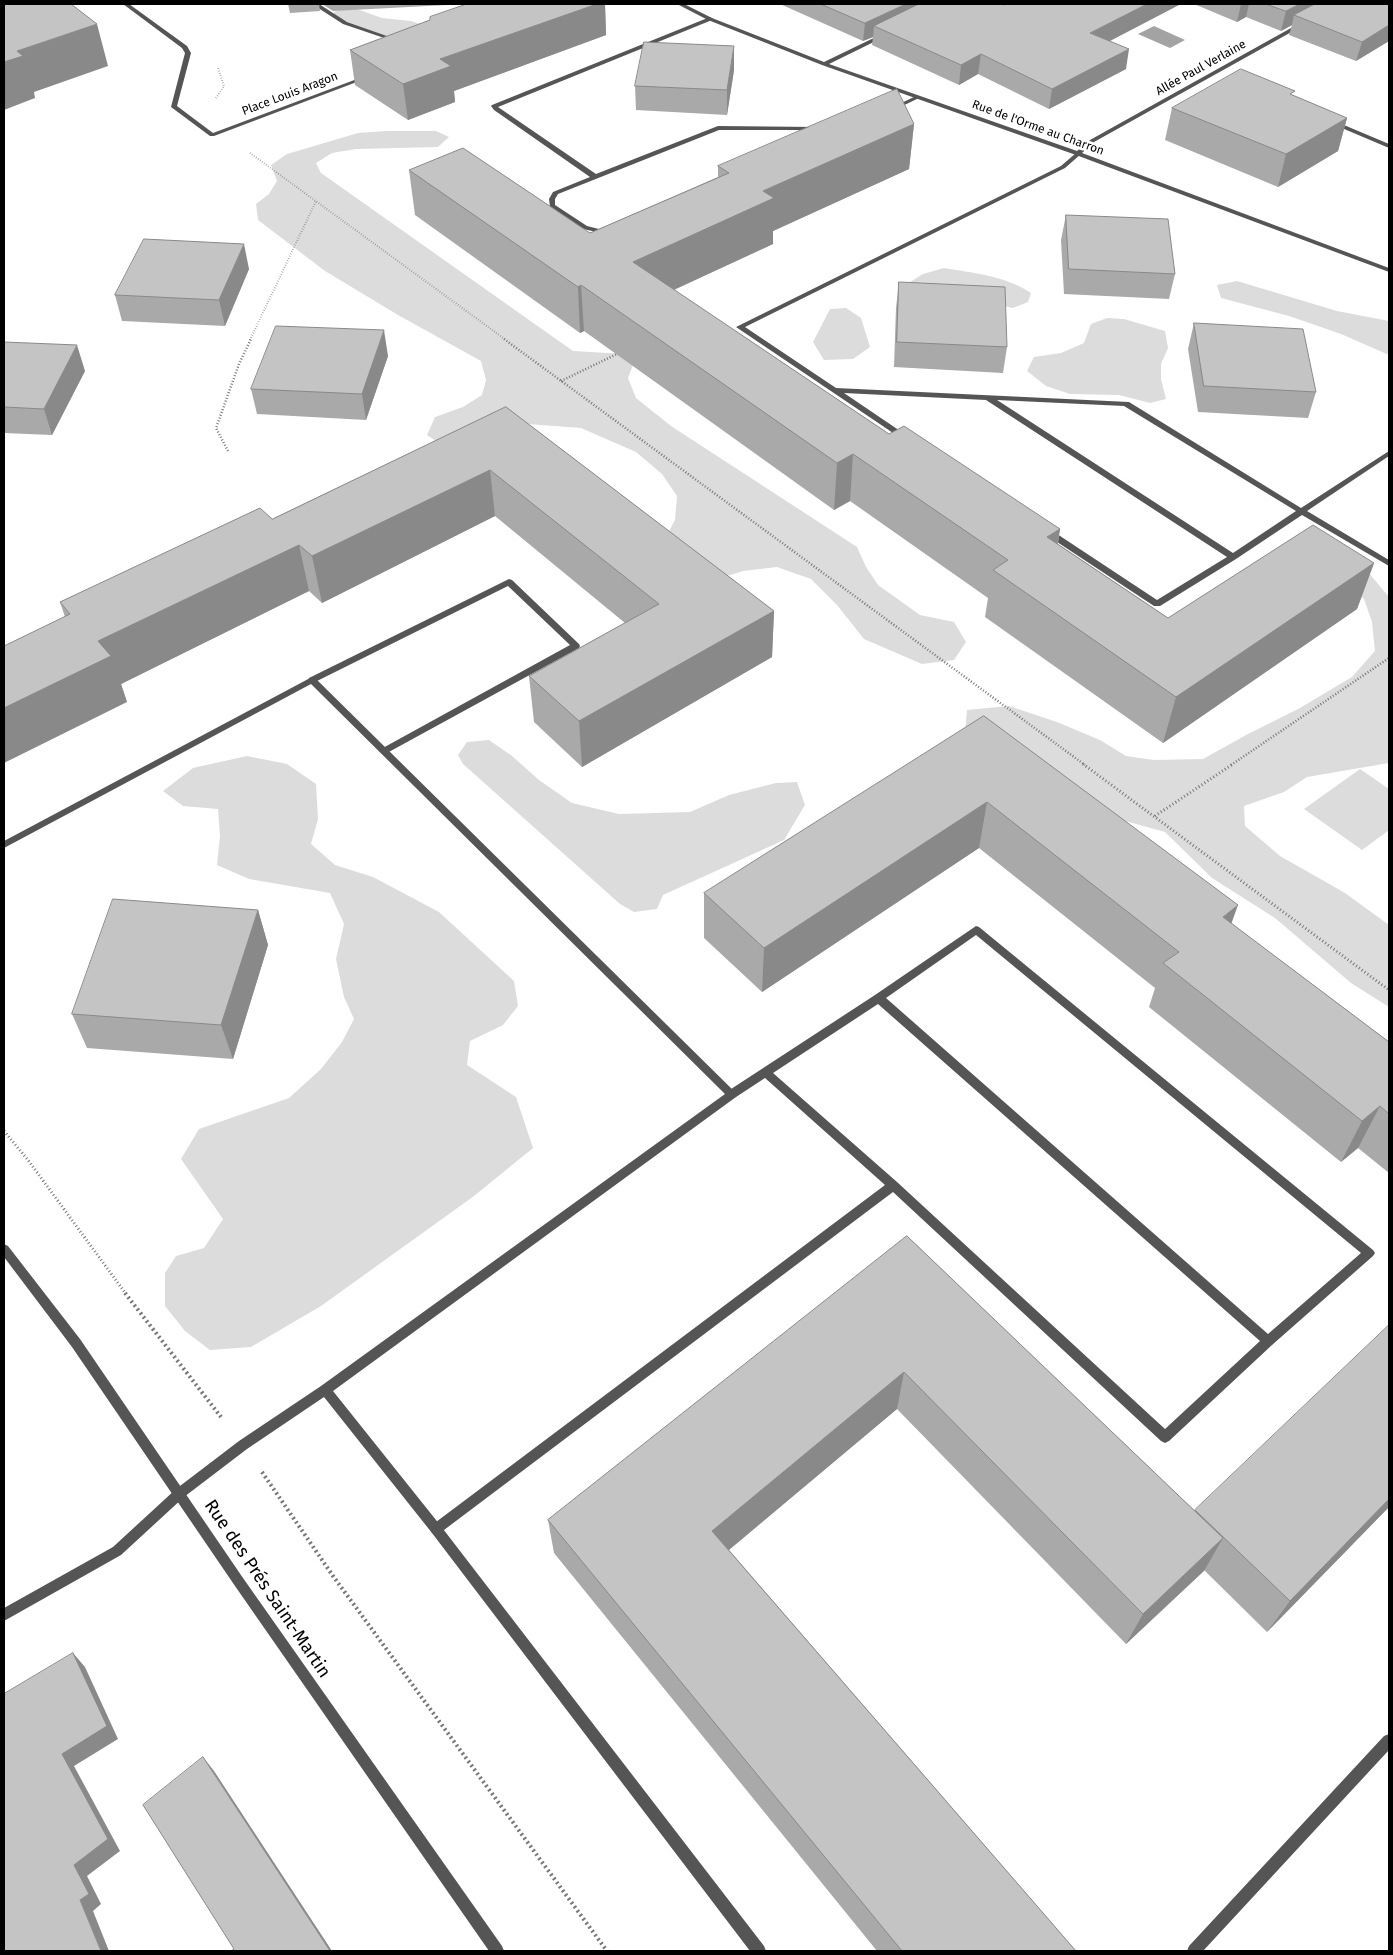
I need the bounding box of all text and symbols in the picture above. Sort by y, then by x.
street label: Allée Paul Verlaine [1153,37,1249,99]
street label: Place Louis Aragon [240,69,340,119]
street label: Rue de l'Orme au Charron [970,97,1106,159]
street label: Rue des Prés Saint-Martin [199,1496,335,1682]

